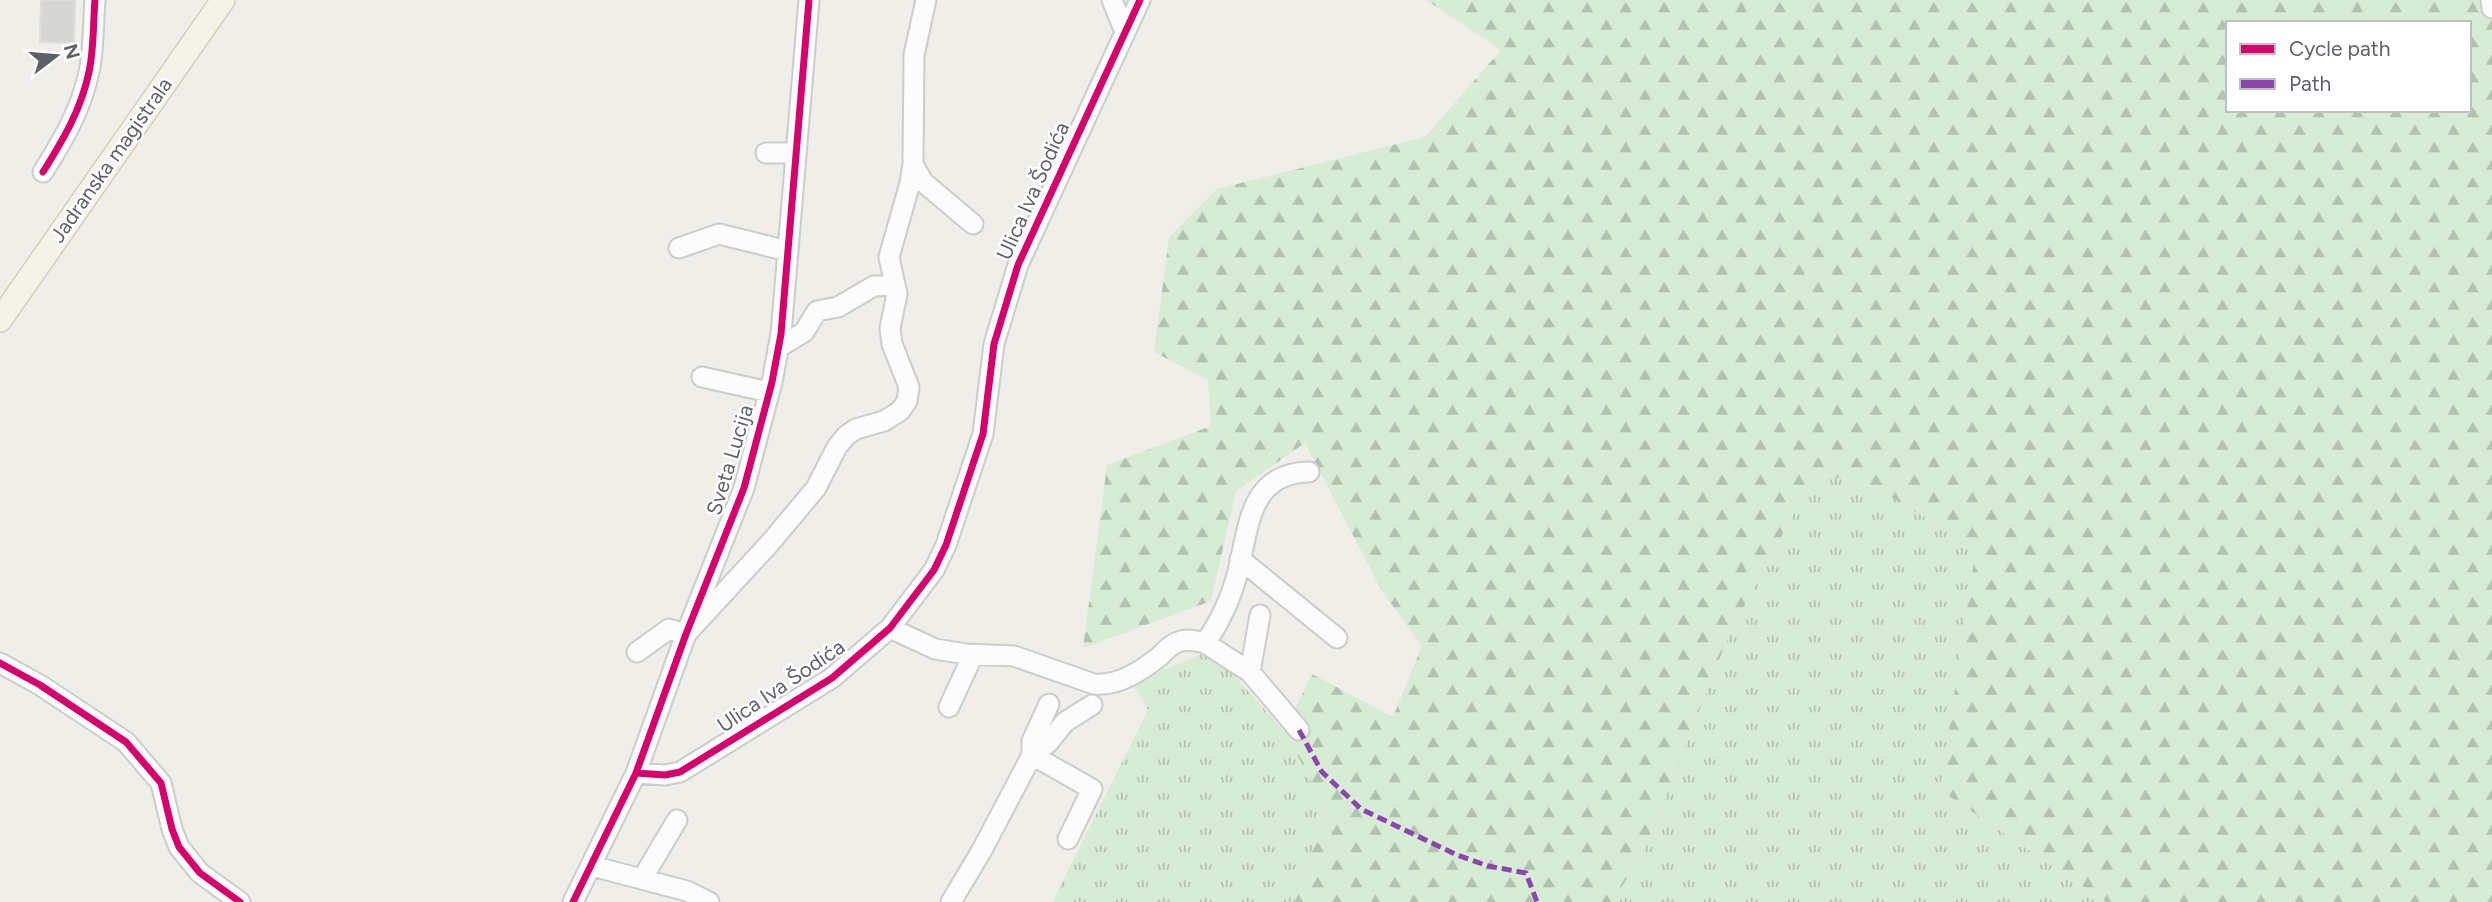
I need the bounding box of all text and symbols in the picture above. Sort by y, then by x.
north arrow [21,21,91,91]
legend [2226,21,2471,112]
text: Cycle path [2289,36,2390,61]
text: N [59,41,85,62]
text: Path [2289,71,2331,96]
street label: Jadranska magistrala [44,72,177,247]
street label: Ulica Iva Šodića [991,118,1074,264]
street label: Sveta Lucija [701,402,758,518]
street label: Ulica Iva Šodića [712,634,849,737]

